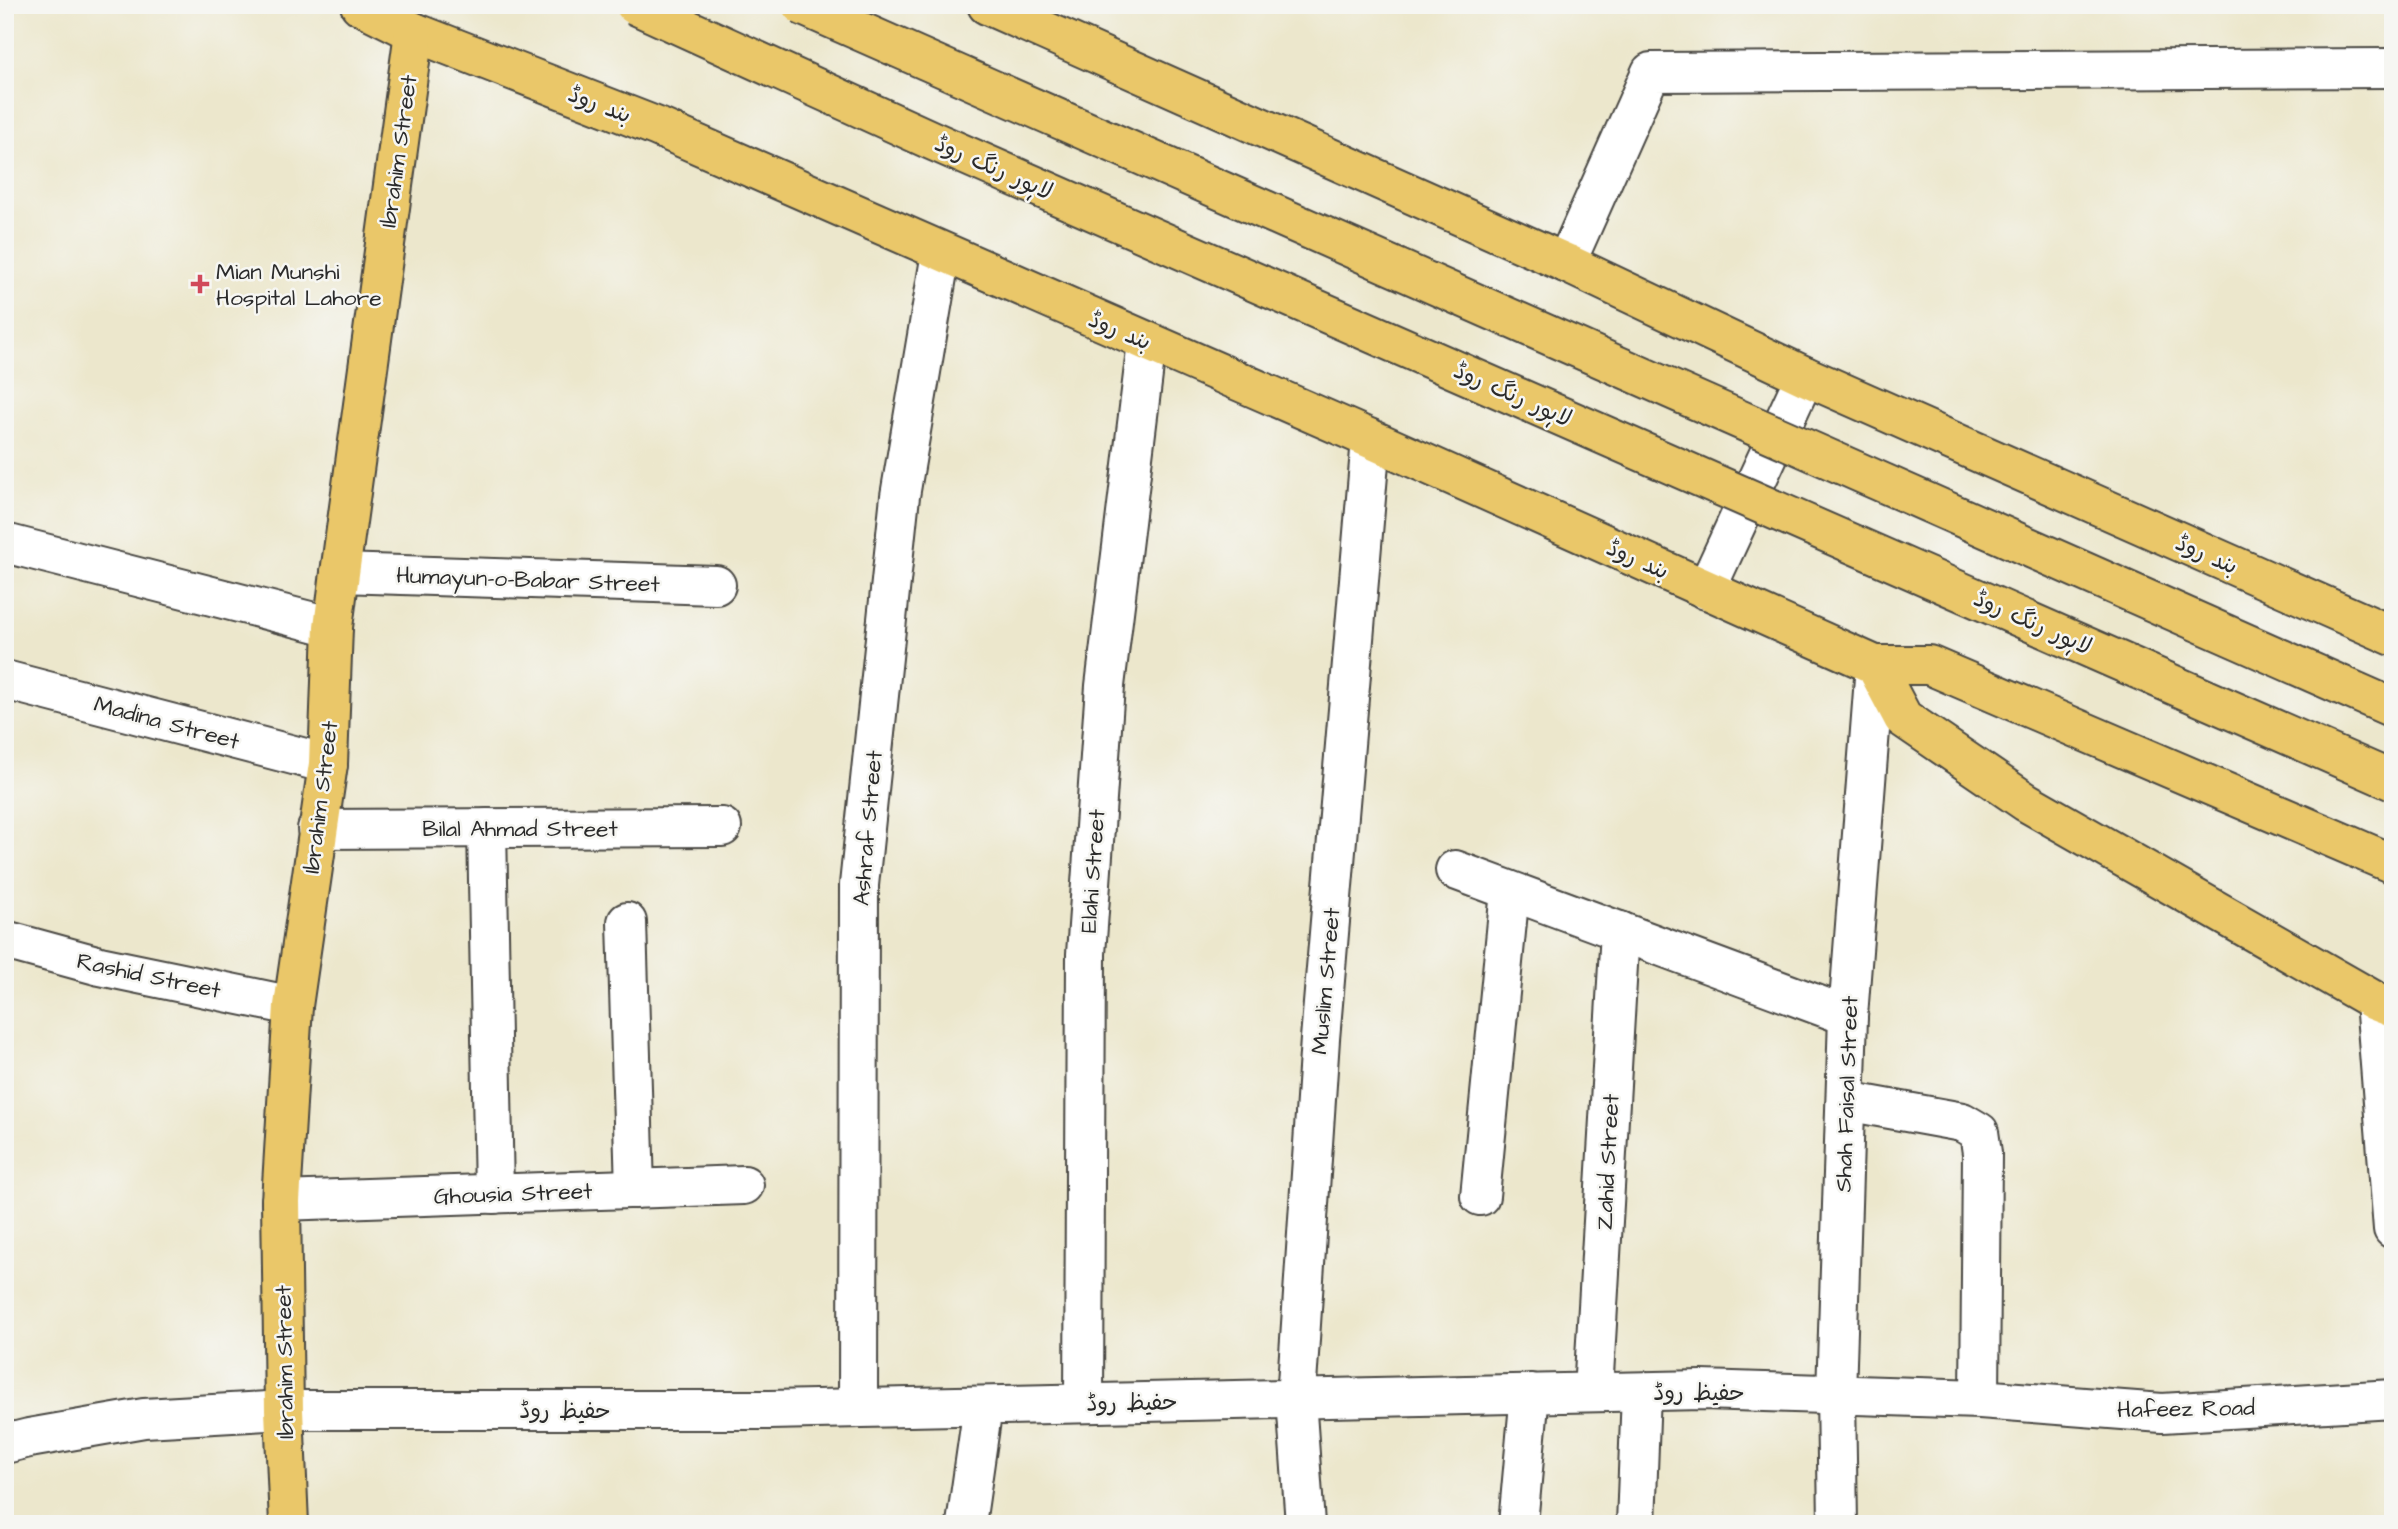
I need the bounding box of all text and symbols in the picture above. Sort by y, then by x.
street label: Ibrahim Street [372,72,426,229]
street label: بند روڈ [564,78,636,132]
street label: لاہور رنگ روڈ [930,128,1058,208]
place label: Mian Munshi Hospital Lahore [216,256,382,314]
marker: Mian Munshi Hospital Lahore [190,274,210,294]
street label: بند روڈ [1083,303,1156,358]
street label: لاہور رنگ روڈ [1449,355,1577,435]
street label: بند روڈ [2170,527,2243,583]
street label: بند روڈ [1601,532,1674,588]
street label: Humayun-o-Babar Street [396,559,661,602]
street label: لاہور رنگ روڈ [1969,583,2097,663]
street label: Madina Street [90,688,244,758]
street label: Ibrahim Street [296,718,346,875]
street label: Ashraf Street [845,748,891,907]
street label: Elahi Street [1073,807,1113,934]
street label: Bilal Ahmad Street [422,813,619,845]
street label: Muslim Street [1304,906,1348,1056]
street label: Rashid Street [74,945,224,1007]
street label: Shah Faisal Street [1828,995,1866,1193]
street label: Zahid Street [1588,1092,1628,1231]
street label: Ghousia Street [433,1175,594,1213]
street label: Ibrahim Street [268,1284,302,1439]
street label: حفیظ روڈ [1653,1377,1745,1409]
street label: حفیظ روڈ [1086,1386,1178,1420]
street label: Hafeez Road [2117,1392,2255,1426]
street label: حفیظ روڈ [519,1395,611,1427]

